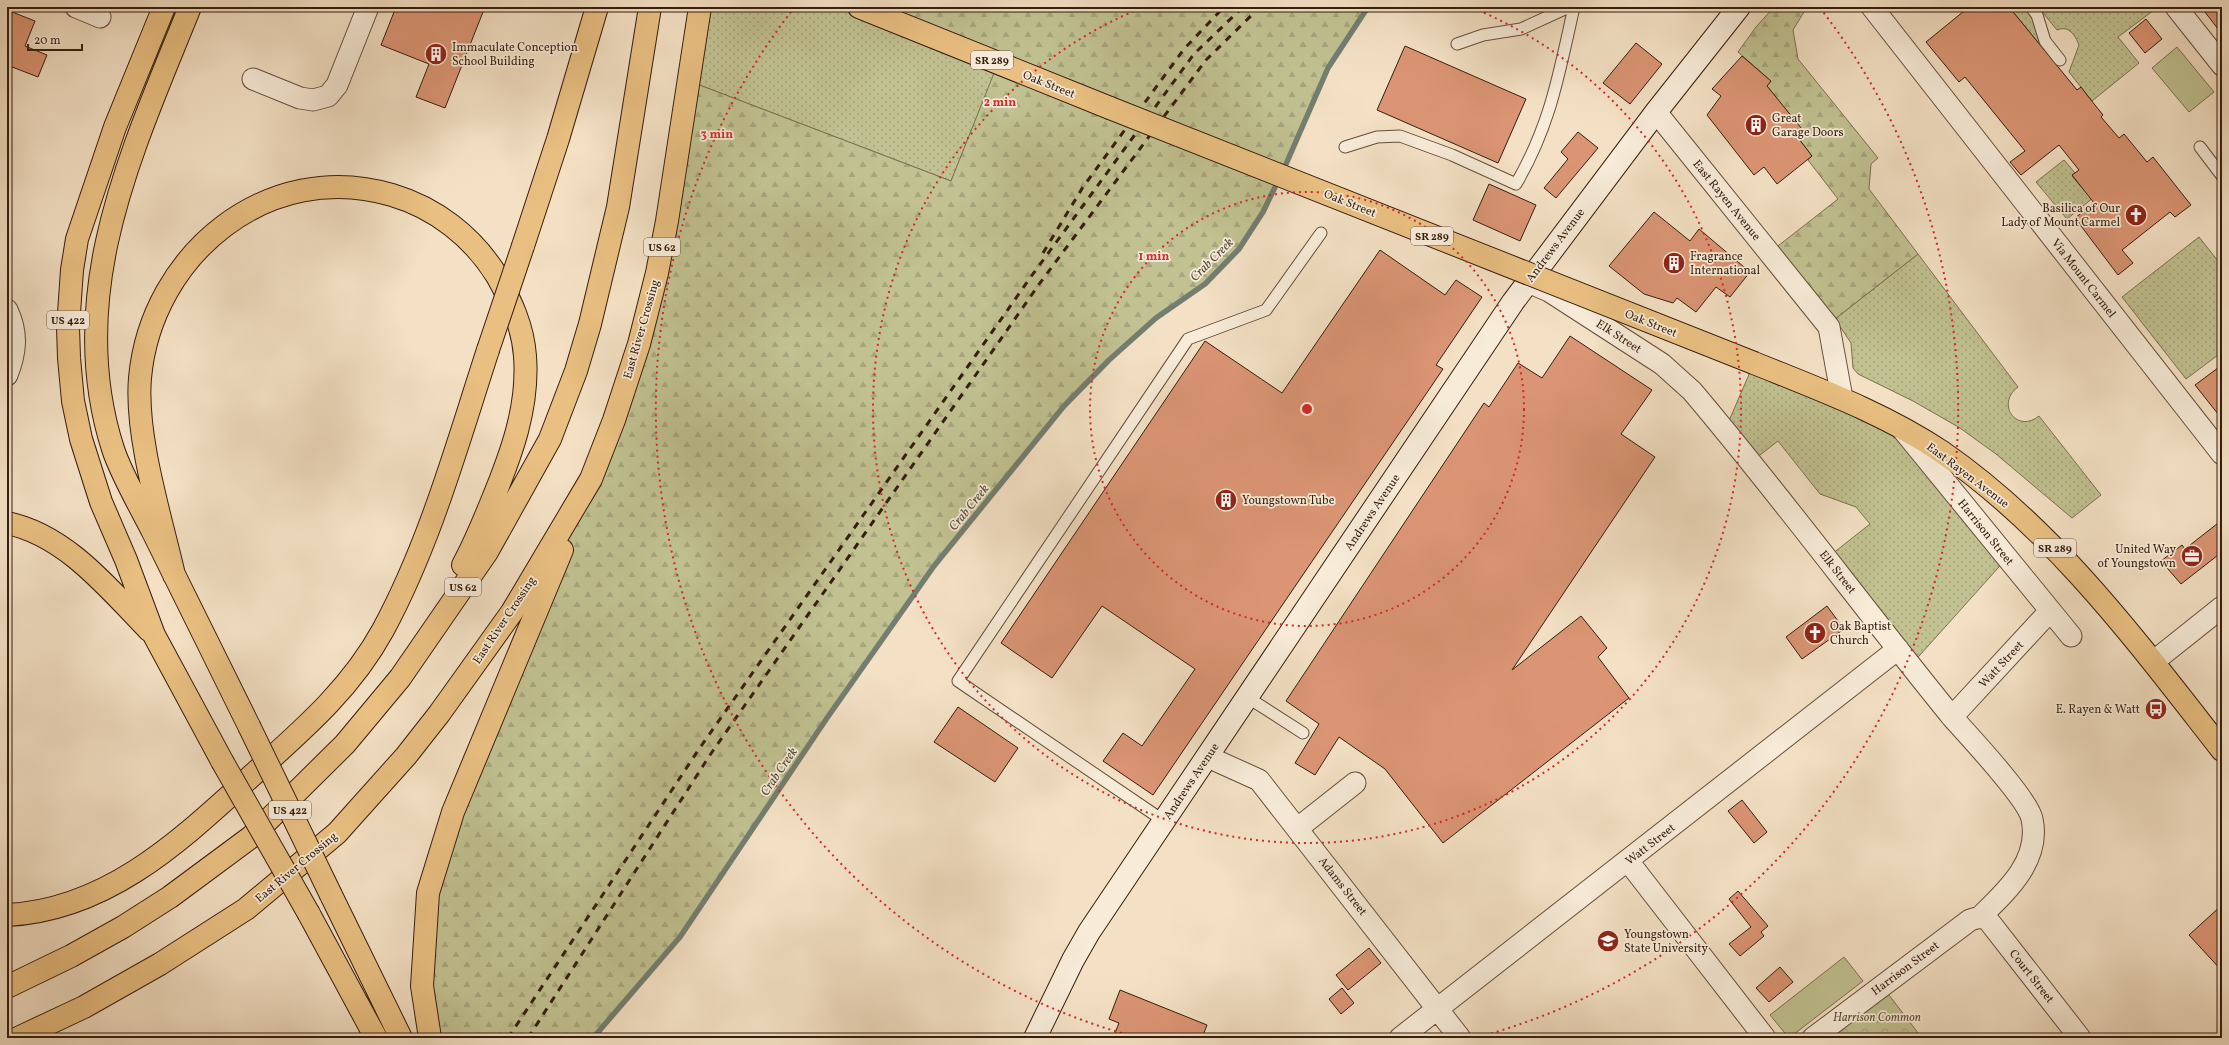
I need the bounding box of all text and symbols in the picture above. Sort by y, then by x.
scale bar [28,26,82,52]
text: 20 m [34,33,61,49]
place label: Immaculate Conception School Building [452,40,578,70]
building icon: Immaculate Conception School Building [423,41,449,67]
road number: SR 289 [971,51,1013,69]
street label: Oak Street [1020,67,1077,103]
text: 2 min [984,95,1016,111]
place label: Great Garage Doors [1772,111,1844,141]
building icon: Great Garage Doors [1743,112,1769,138]
text: 3 min [701,127,733,143]
street label: East Rayen Avenue [1689,157,1764,245]
street label: Oak Street [1321,186,1378,222]
place label: Basilica of Our Lady of Mount Carmel [2001,201,2120,231]
church icon: Basilica of Our Lady of Mount Carmel [2123,202,2149,228]
street label: Andrews Avenue [1523,205,1589,286]
road number: SR 289 [1411,227,1453,245]
water label: Crab Creek [1187,235,1238,286]
street label: Via Mount Carmel [2047,236,2119,322]
road number: US 62 [644,238,680,256]
text: 1 min [1139,249,1170,265]
place label: Fragrance International [1690,249,1761,279]
building icon: Fragrance International [1661,250,1687,276]
street label: East River Crossing [620,278,664,381]
street label: Oak Street [1622,306,1679,342]
road number: US 422 [47,311,89,329]
street label: Elk Street [1593,316,1644,357]
centre of rings [1300,402,1314,416]
street label: East Rayen Avenue [1923,439,2012,512]
street label: Andrews Avenue [1341,471,1405,554]
water label: Crab Creek [945,481,994,535]
building icon: Youngstown Tube [1213,487,1239,513]
place label: Youngstown Tube [1242,493,1335,509]
street label: Harrison Street [1953,496,2017,569]
road number: SR 289 [2034,539,2076,557]
place label: United Way of Youngstown [2097,542,2176,572]
office icon: United Way of Youngstown [2179,543,2205,569]
street label: Elk Street [1815,548,1859,598]
street label: East River Crossing [470,574,540,668]
road number: US 62 [445,578,481,596]
place label: Oak Baptist Church [1830,619,1891,649]
church icon: Oak Baptist Church [1802,620,1828,646]
street label: Watt Street [1976,638,2028,692]
bus stop icon: E. Rayen & Watt [2143,696,2169,722]
place label: E. Rayen & Watt [2056,702,2140,718]
street label: Andrews Avenue [1160,740,1224,823]
water label: Crab Creek [757,744,803,800]
road number: US 422 [269,801,311,819]
street label: Watt Street [1622,820,1679,869]
street label: East River Crossing [252,829,341,907]
street label: Adams Street [1314,854,1370,919]
place label: Youngstown State University [1624,927,1709,957]
school or university icon: Youngstown State University [1595,928,1621,954]
street label: Harrison Street [1868,938,1943,1000]
street label: Court Street [2005,946,2057,1007]
park label: Harrison Common [1833,1010,1921,1026]

